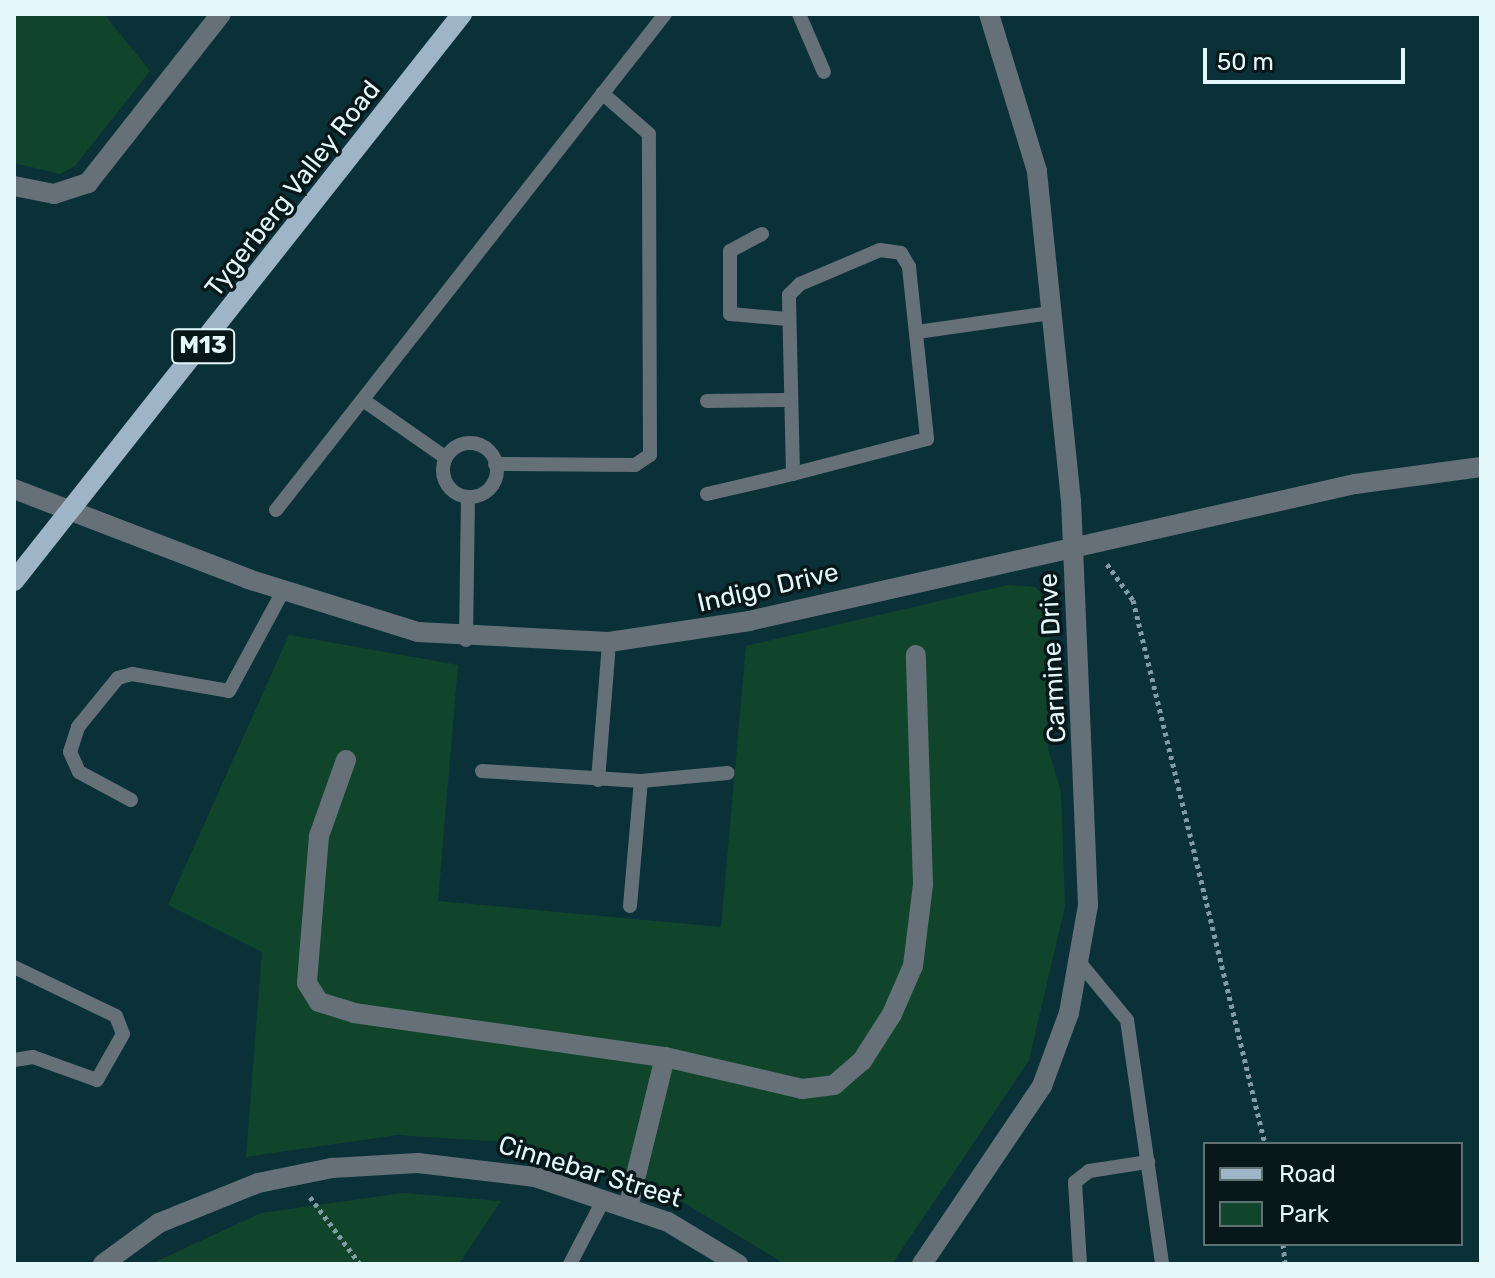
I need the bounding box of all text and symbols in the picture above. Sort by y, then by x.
scale bar [1207,32,1409,82]
text: 50 m [1217,48,1274,76]
street label: Tygerberg Valley Road [198,74,388,304]
road number: M13 [171,326,235,366]
street label: Indigo Drive [694,557,842,619]
street label: Carmine Drive [1033,572,1073,744]
street label: Cinnebar Street [494,1129,686,1215]
legend [1203,1142,1463,1246]
text: Road [1279,1160,1336,1188]
text: Park [1279,1200,1329,1228]

